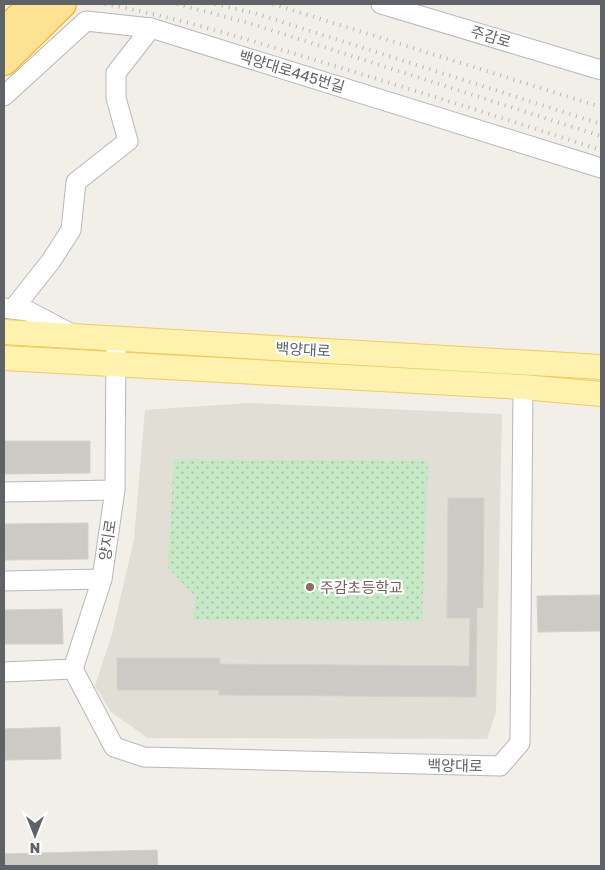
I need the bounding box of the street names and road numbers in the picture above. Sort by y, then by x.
street label: 주감로 [469,21,513,51]
street label: 백양대로445번길 [237,46,347,96]
street label: 백양대로 [275,339,331,359]
street label: 양지로 [95,518,119,562]
street label: 백양대로 [427,756,483,774]

